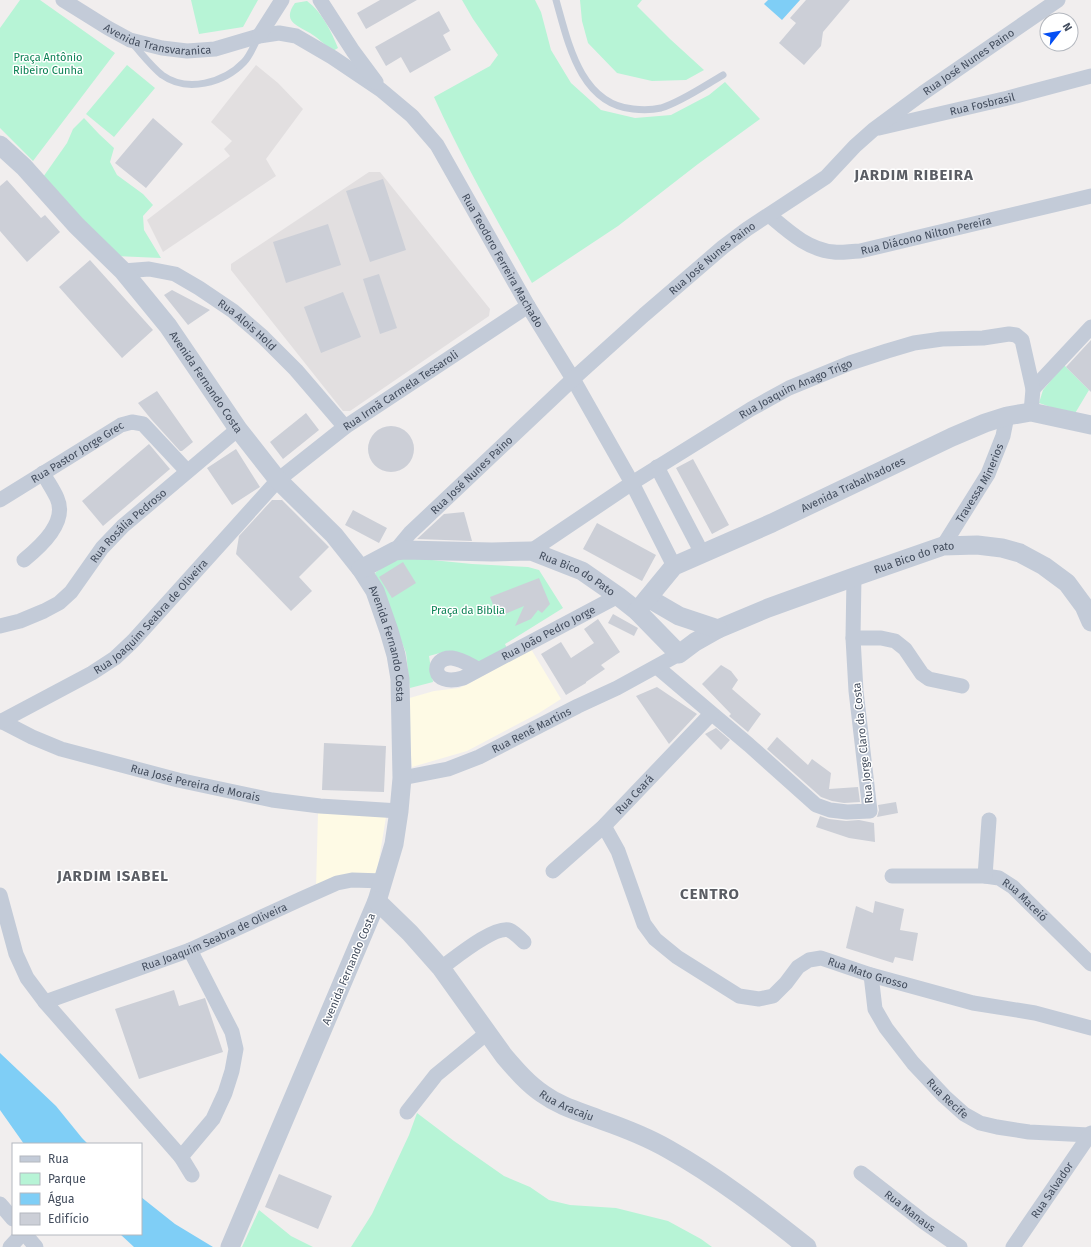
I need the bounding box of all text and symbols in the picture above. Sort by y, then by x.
north arrow [1039,12,1079,52]
street label: Avenida Transvaranica [102,21,212,58]
text: N [1060,21,1075,34]
street label: Rua José Nunes Paino [920,26,1017,98]
park label: Praça Antônio Ribeiro Cunha [13,51,83,77]
street label: Rua Fosbrasil [948,90,1016,118]
district label: JARDIM RIBEIRA [853,166,974,184]
street label: Rua Teodoro Ferreira Machado [459,191,546,330]
street label: Rua Diácono Nilton Pereira [859,213,993,257]
street label: Rua José Nunes Paino [666,219,758,297]
street label: Rua Alois Hold [215,296,279,353]
street label: Avenida Fernando Costa [167,329,245,436]
street label: Rua Irmã Carmela Tessaroli [340,348,461,433]
street label: Rua Joaquim Anago Trigo [736,356,854,421]
street label: Rua Pastor Jorge Grec [29,418,126,486]
street label: Rua José Nunes Paino [428,433,515,517]
street label: Travessa Minerios [953,442,1006,525]
street label: Avenida Trabalhadores [799,454,907,515]
street label: Rua Rosália Pedroso [87,486,169,565]
street label: Rua Bico do Pato [872,539,954,576]
street label: Rua Bico do Pato [537,548,618,598]
street label: Rua Joaquim Seabra de Oliveira [91,556,210,677]
street label: Avenida Fernando Costa [366,583,407,702]
street label: Rua João Pedro Jorge [499,603,597,663]
park label: Praça da Biblia [431,604,505,617]
street label: Rua Jorge Claro da Costa [850,682,876,804]
street label: Rua Renê Martins [490,704,573,756]
street label: Rua José Pereira de Morais [129,761,261,804]
street label: Rua Ceará [613,772,656,817]
district label: JARDIM ISABEL [56,867,169,885]
street label: Rua Maceió [1000,875,1050,924]
district label: CENTRO [680,885,740,903]
street label: Rua Joaquim Seabra de Oliveira [140,900,289,973]
street label: Avenida Fernando Costa [320,911,378,1027]
street label: Rua Mato Grosso [826,954,910,991]
street label: Rua Recife [924,1076,970,1121]
street label: Rua Aracaju [537,1087,596,1123]
legend [12,1143,142,1235]
text: Rua [48,1152,69,1166]
street label: Rua Salvador [1028,1159,1076,1221]
text: Parque [48,1172,86,1186]
street label: Rua Manaus [882,1187,938,1234]
text: Água [48,1191,75,1206]
text: Edifício [48,1212,89,1226]

